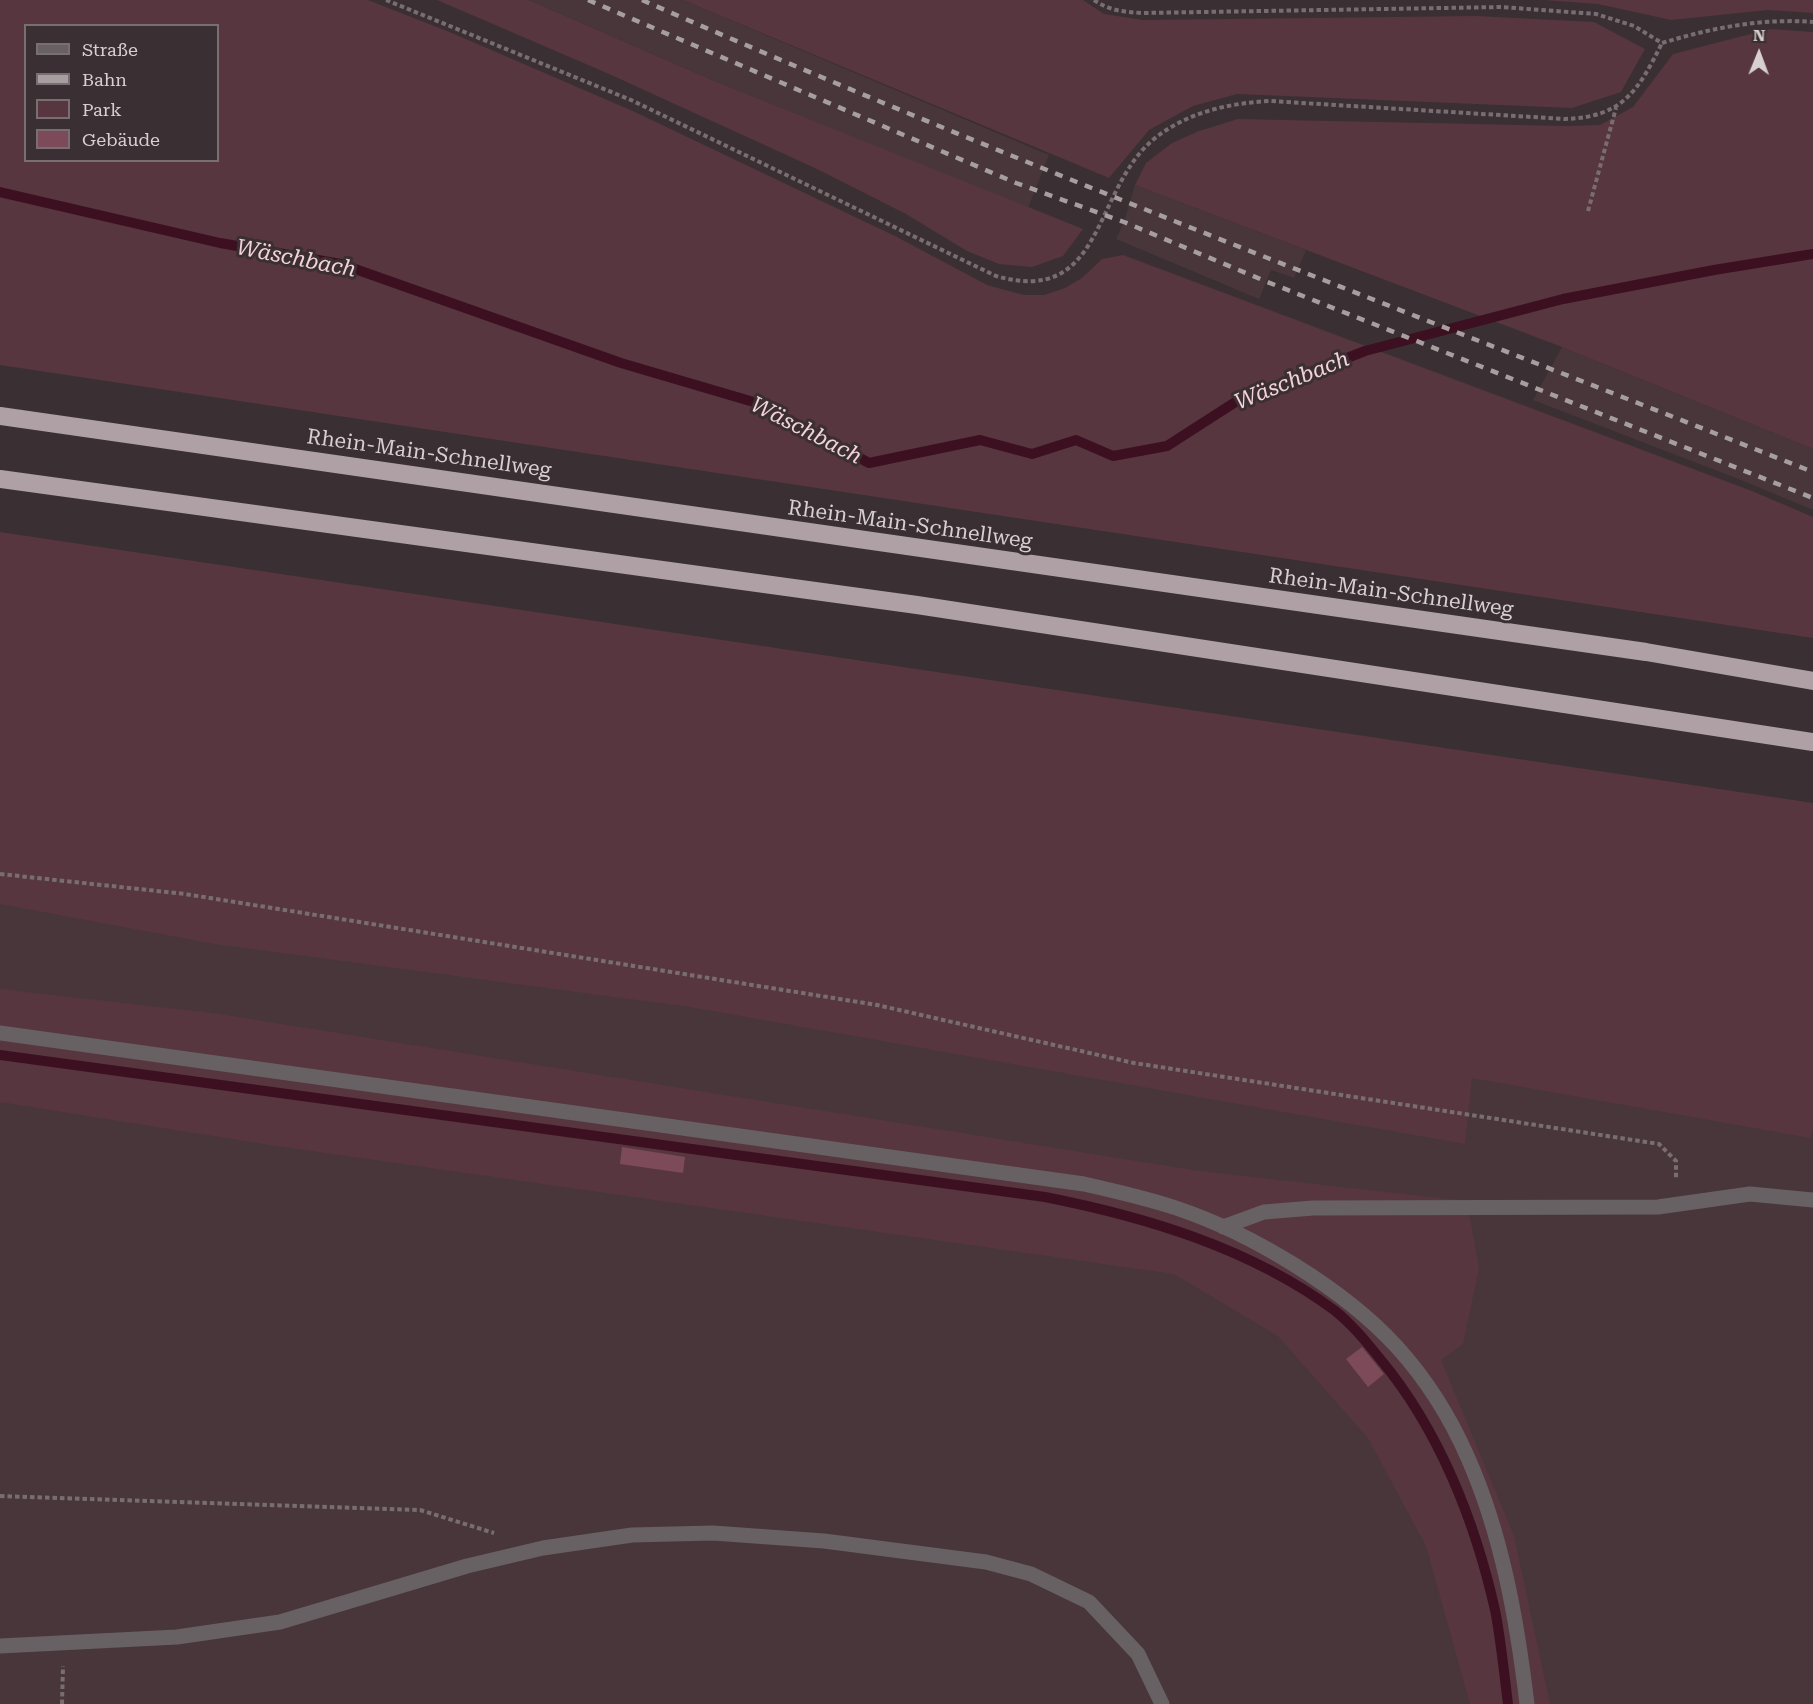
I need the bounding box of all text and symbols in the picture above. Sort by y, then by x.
legend [24,24,219,162]
north arrow [1729,24,1789,84]
text: N [1753,26,1766,45]
text: Straße [82,39,138,60]
text: Bahn [82,69,127,90]
text: Park [82,99,122,120]
text: Gebäude [82,129,160,150]
water label: Wäschbach [234,234,358,284]
water label: Wäschbach [1231,346,1353,416]
water label: Wäschbach [746,392,866,470]
street label: Rhein-Main-Schnellweg [305,424,553,484]
street label: Rhein-Main-Schnellweg [786,495,1034,555]
street label: Rhein-Main-Schnellweg [1267,563,1515,623]

